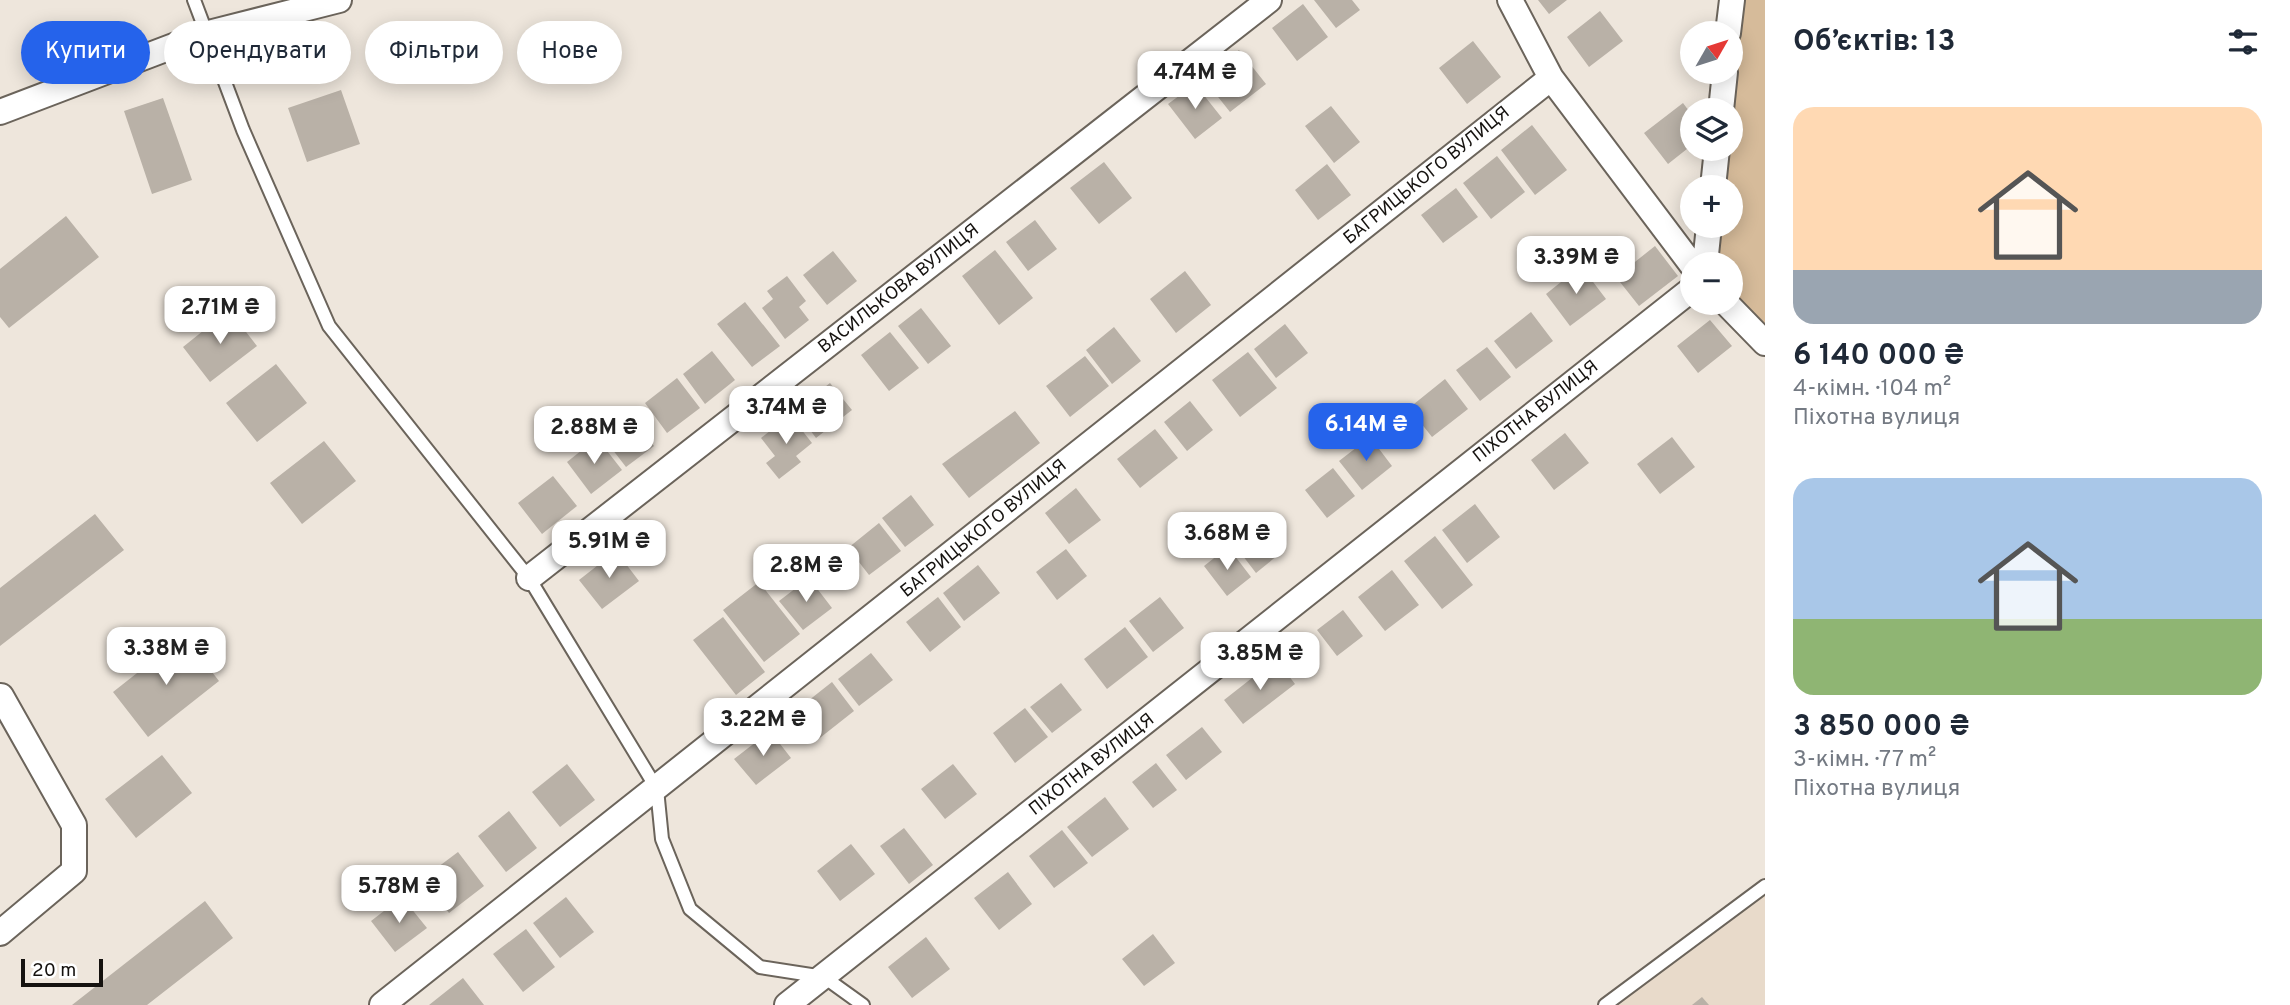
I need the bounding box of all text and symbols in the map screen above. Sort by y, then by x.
chip: Купити [21,21,150,84]
chip: Орендувати [164,21,351,84]
chip: Фільтри [365,21,503,84]
chip: Нове [517,21,622,84]
north arrow [1680,21,1743,84]
map controls [1680,21,1743,315]
icon: filters [2224,23,2262,61]
text: Об’єктів: 13 [1793,24,1955,61]
pin: 4.74M ₴ [1130,52,1260,111]
text: 4.74M ₴ [1153,59,1237,88]
button: layers [1680,98,1743,161]
street label: БАГРИЦЬКОГО ВУЛИЦЯ [1339,102,1515,250]
icon: home [1965,152,2091,278]
button: + [1680,175,1743,238]
street label: ВАСИЛЬКОВА ВУЛИЦЯ [814,219,984,359]
pin: 3.39M ₴ [1511,236,1641,296]
text: 3.39M ₴ [1533,244,1619,273]
button: − [1680,252,1743,315]
pin: 2.71M ₴ [155,286,285,346]
text: 2.71M ₴ [180,294,260,323]
text: 6 140 000 ₴ [1793,338,1964,375]
street label: ПІХОТНА ВУЛИЦЯ [1469,356,1603,468]
text: 4-кімн. · 104 m² [1793,375,1951,404]
pin: 3.74M ₴ [721,386,851,446]
text: 3.74M ₴ [745,394,827,423]
pin: 6.14M ₴ [1301,404,1431,463]
text: Піхотна вулиця [1793,404,1960,433]
pin: 2.88M ₴ [529,406,659,466]
text: 6.14M ₴ [1324,411,1408,440]
text: 2.88M ₴ [550,414,638,443]
street label: БАГРИЦЬКОГО ВУЛИЦЯ [896,455,1072,603]
pin: 3.68M ₴ [1162,512,1292,572]
pin: 5.91M ₴ [544,520,674,580]
text: 3.68M ₴ [1184,520,1270,549]
icon: home [1965,523,2091,649]
text: 5.91M ₴ [568,528,650,557]
pin: 2.8M ₴ [749,544,863,604]
text: 2.8M ₴ [769,552,843,581]
pin: 3.38M ₴ [101,628,231,687]
pin: 3.85M ₴ [1195,632,1325,692]
text: 3.38M ₴ [123,635,209,664]
text: 3.85M ₴ [1217,640,1303,669]
pin: 3.22M ₴ [698,698,828,758]
text: 3.22M ₴ [720,706,806,735]
street label: ПІХОТНА ВУЛИЦЯ [1025,709,1159,821]
text: 3 850 000 ₴ [1793,709,1969,746]
text: 3-кімн. · 77 m² [1793,746,1936,775]
text: Піхотна вулиця [1793,775,1960,804]
pin: 5.78M ₴ [334,866,464,925]
text: 5.78M ₴ [357,873,441,902]
scale bar [21,956,103,988]
text: 20 m [32,959,76,983]

